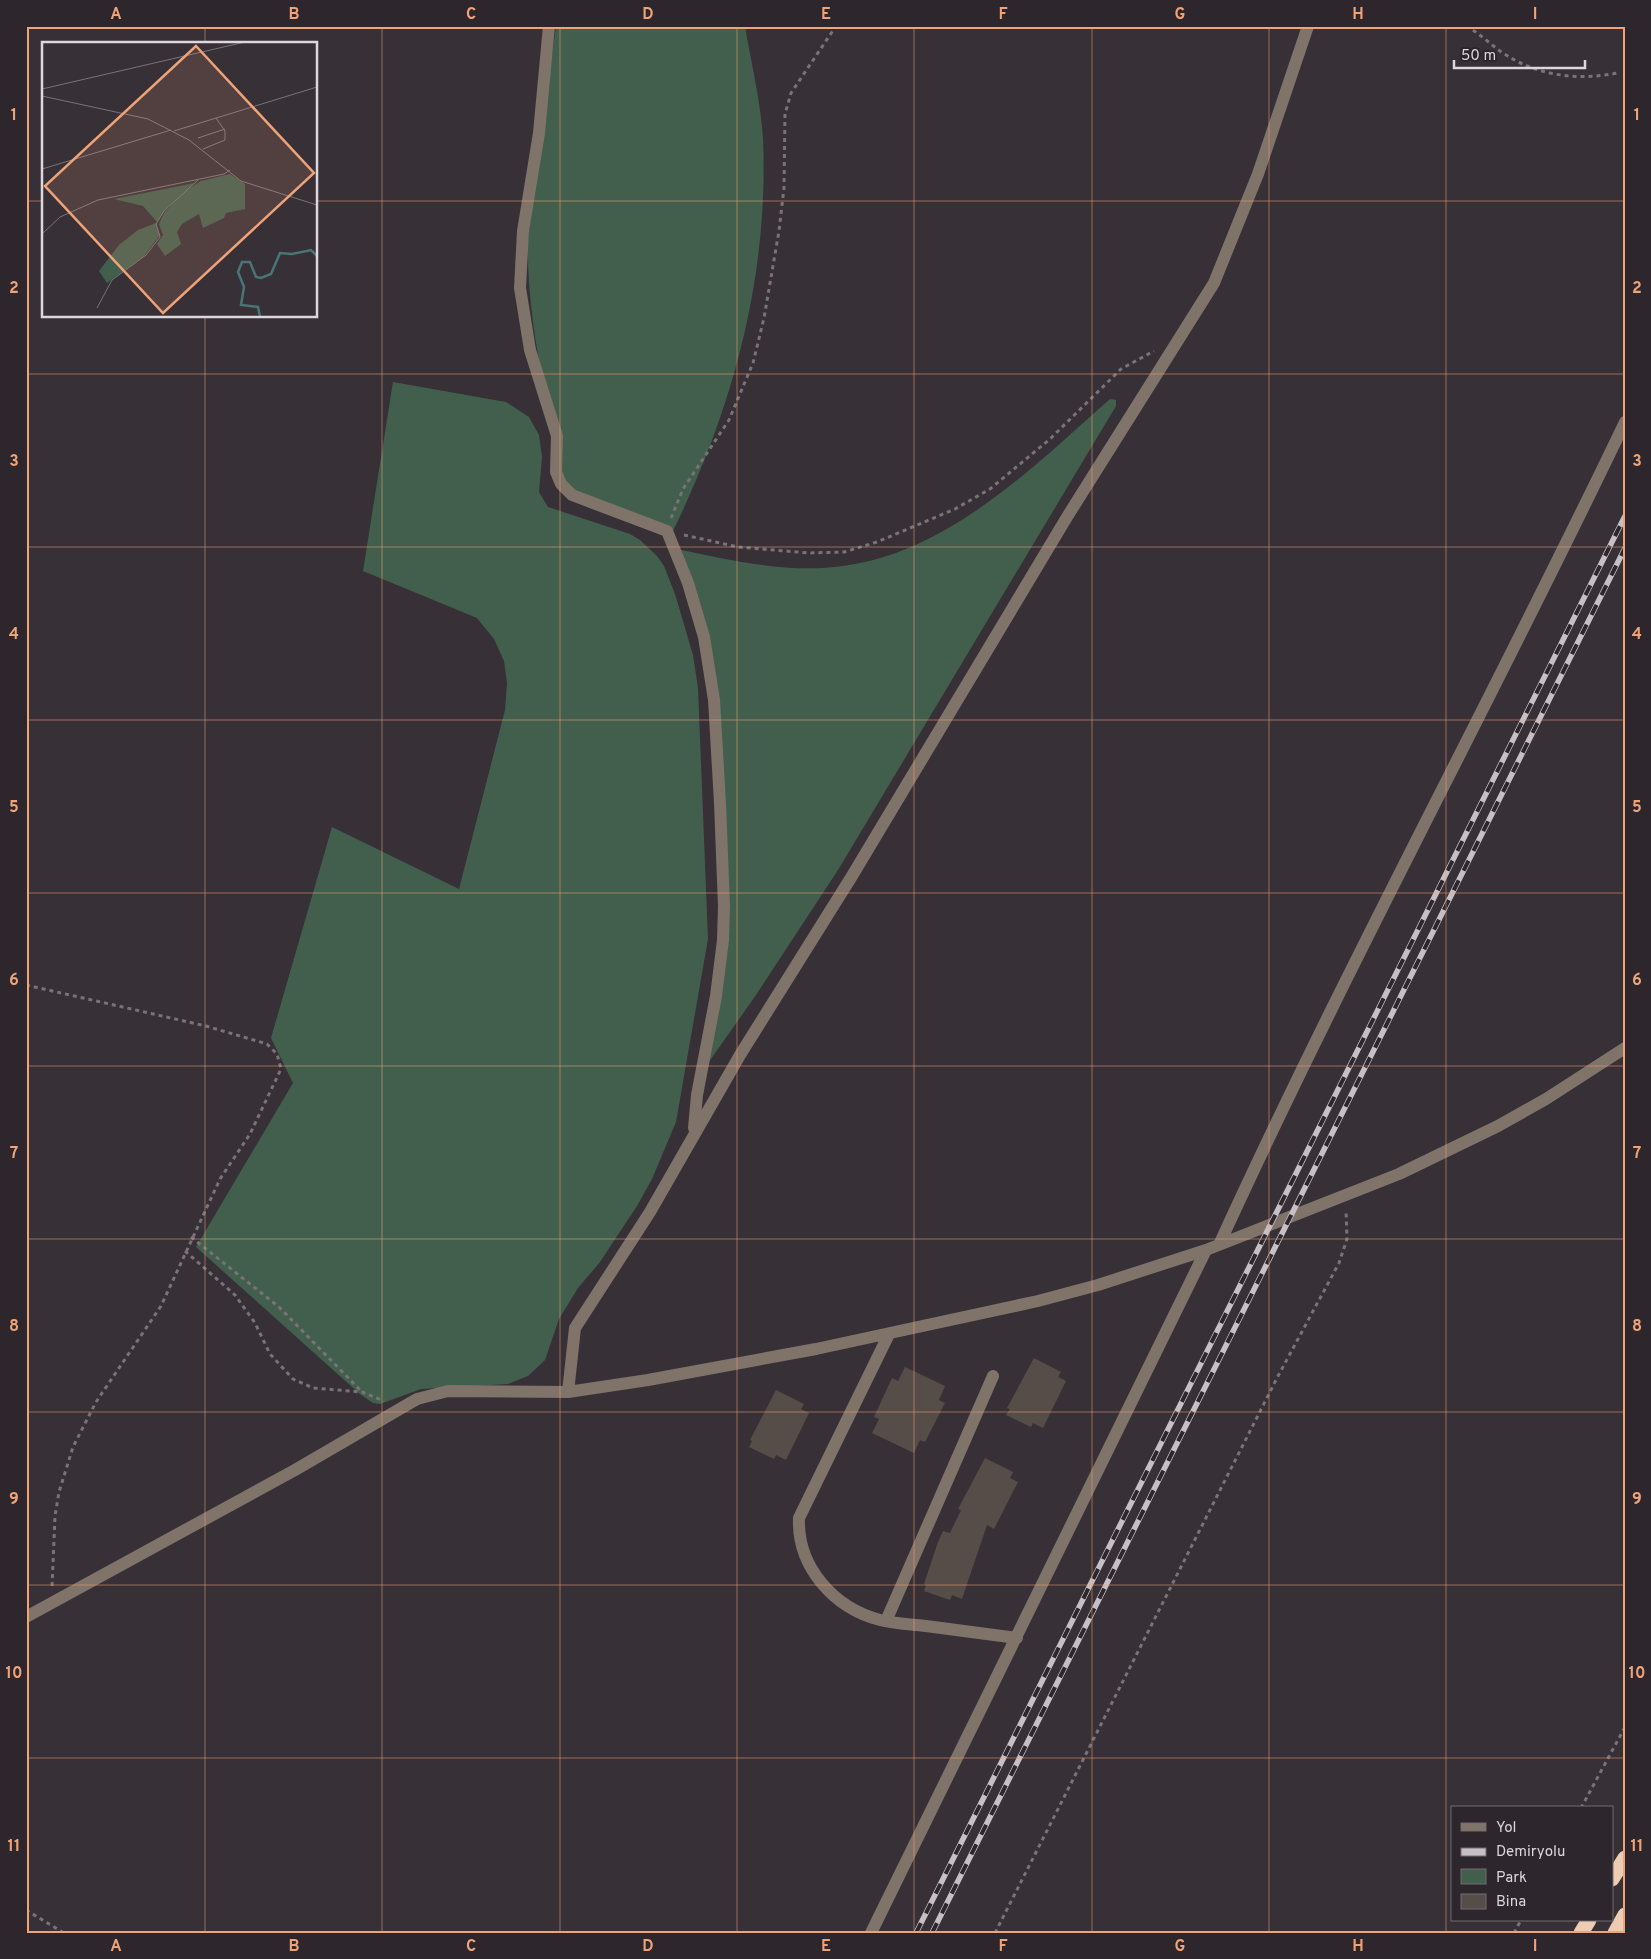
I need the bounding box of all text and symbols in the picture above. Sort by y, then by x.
text: A [110,5,122,25]
text: B [288,5,300,25]
text: C [466,5,476,25]
text: D [642,5,654,25]
text: E [821,5,831,25]
text: F [998,5,1008,25]
text: G [1175,5,1185,25]
text: H [1352,5,1364,25]
text: I [1533,5,1537,25]
scale bar [1454,38,1585,70]
inset map [42,42,318,318]
text: 50 m [1461,47,1496,66]
text: 1 [11,106,17,126]
text: 1 [1634,106,1640,126]
text: 2 [9,279,19,299]
text: 2 [1632,279,1642,299]
text: 3 [9,452,19,472]
text: 3 [1632,452,1642,472]
text: 4 [9,625,19,645]
text: 4 [1632,625,1642,645]
text: 5 [9,798,19,818]
text: 5 [1632,798,1642,818]
text: 6 [9,971,19,991]
text: 6 [1632,971,1642,991]
text: 7 [10,1144,18,1164]
text: 7 [1633,1144,1641,1164]
text: 8 [9,1317,19,1337]
text: 8 [1632,1317,1642,1337]
text: 9 [9,1490,19,1510]
text: 9 [1632,1490,1642,1510]
text: 10 [6,1664,22,1684]
text: 10 [1629,1664,1645,1684]
legend [1451,1806,1614,1922]
text: Yol [1496,1819,1517,1838]
text: 11 [8,1837,20,1857]
text: 11 [1631,1837,1643,1857]
text: Demiryolu [1496,1843,1565,1862]
text: Park [1496,1869,1527,1888]
text: Bina [1496,1893,1526,1912]
text: A [110,1937,122,1957]
text: B [288,1937,300,1957]
text: C [466,1937,476,1957]
text: D [642,1937,654,1957]
text: E [821,1937,831,1957]
text: F [998,1937,1008,1957]
text: G [1175,1937,1185,1957]
text: H [1352,1937,1364,1957]
text: I [1533,1937,1537,1957]

